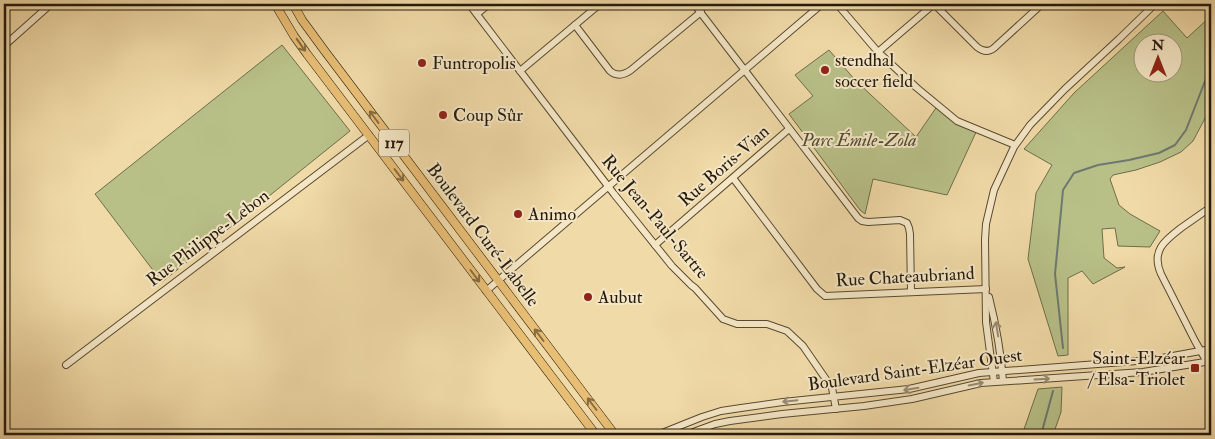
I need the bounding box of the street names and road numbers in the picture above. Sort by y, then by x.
street label: Rue Boris-Vian [674,120,774,212]
road number: 117 [379,130,409,156]
street label: Rue Jean-Paul-Sartre [596,150,714,284]
street label: Boulevard Curé-Labelle [422,159,545,312]
street label: Rue Philippe-Lebon [142,184,274,292]
street label: Rue Chateaubriand [835,262,975,292]
street label: Boulevard Saint-Elzéar Ouest [806,344,1024,396]

